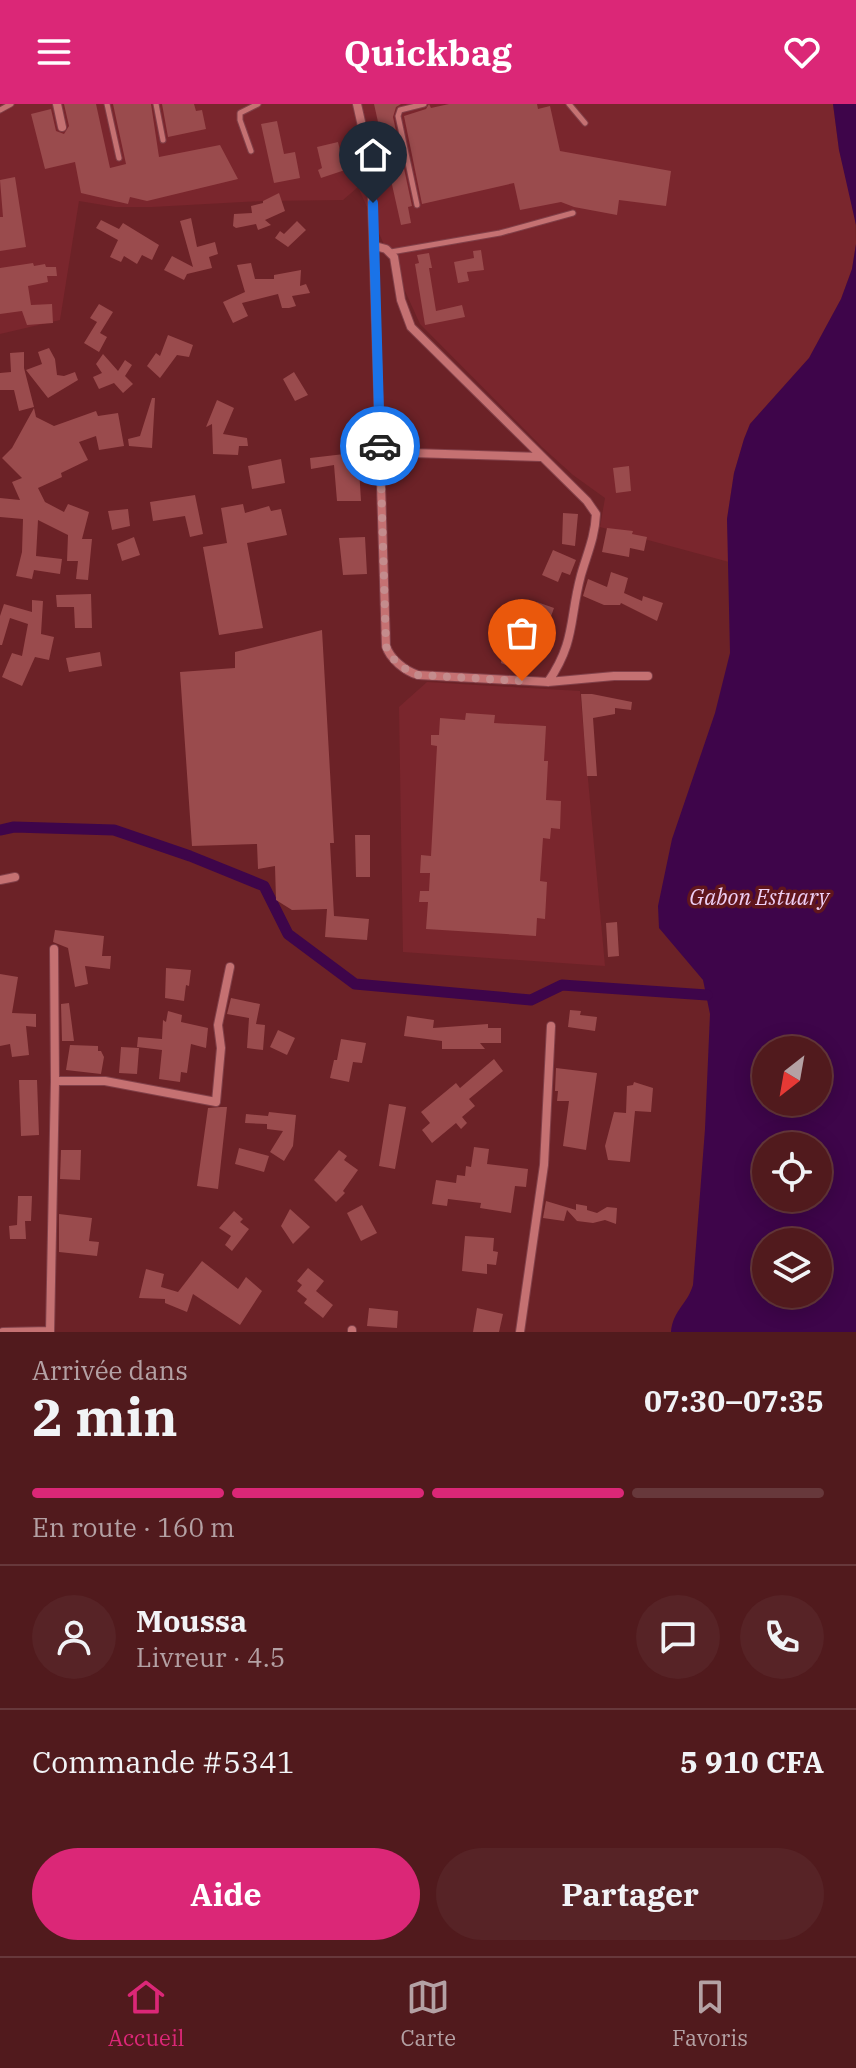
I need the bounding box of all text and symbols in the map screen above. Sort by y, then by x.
text: Quickbag [344,29,512,76]
icon: menu [32,30,76,74]
icon: heart [780,30,824,74]
pin [339,121,407,203]
icon: home [351,133,395,177]
courier [340,406,420,486]
icon: car [358,424,402,468]
pin [488,599,556,681]
icon: bag [500,611,544,655]
water label: Gabon Estuary [689,882,831,911]
north arrow [752,1036,832,1116]
map controls [752,1036,832,1308]
button: locate [752,1132,832,1212]
button: layers [752,1228,832,1308]
text: Arrivée dans [32,1353,188,1387]
text: 07:30–07:35 [644,1381,824,1420]
text: 2 min [32,1383,178,1450]
text: En route · 160 m [32,1510,235,1544]
button: person [32,1595,116,1679]
button: chat [636,1595,720,1679]
button: phone [740,1595,824,1679]
text: Moussa [136,1601,247,1640]
text: Livreur · 4.5 [136,1640,285,1674]
text: Commande #5341 [32,1742,295,1781]
text: 5 910 CFA [680,1742,824,1781]
button: Aide [32,1848,420,1940]
button: Partager [436,1848,824,1940]
tab: Accueil [108,1975,184,2052]
tab: Carte [400,1975,456,2052]
tab: Favoris [672,1975,748,2052]

